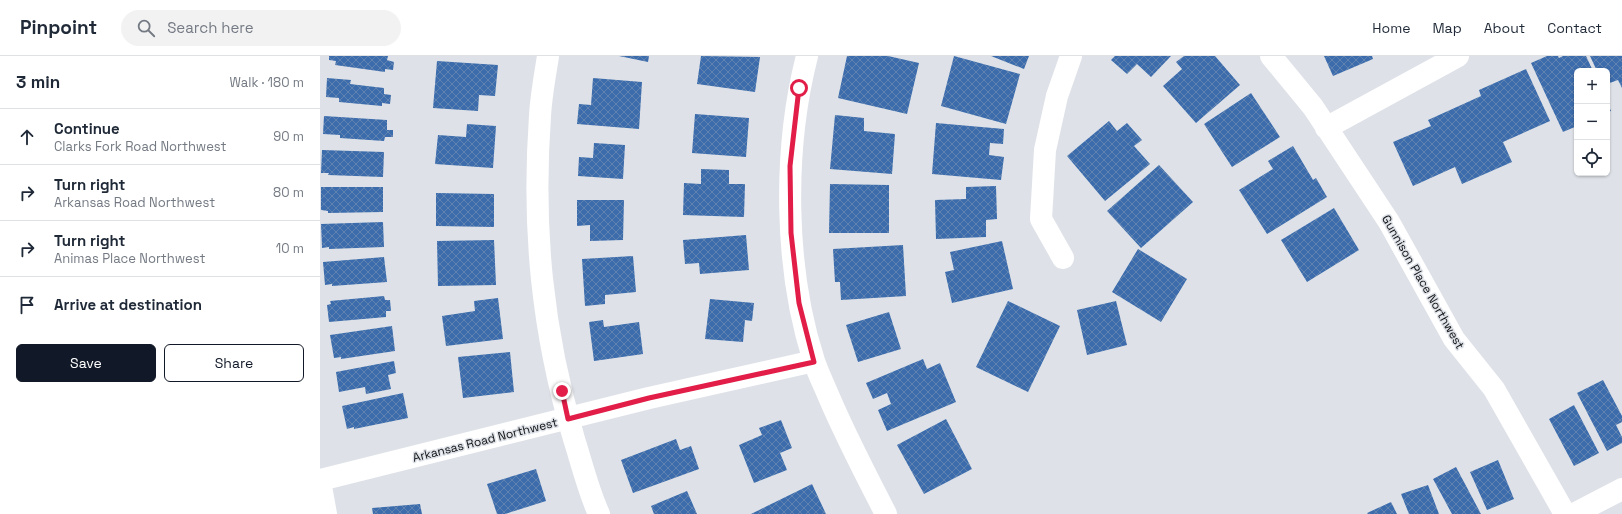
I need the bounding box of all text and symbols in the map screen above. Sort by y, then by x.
search box [121,10,401,46]
text: Pinpoint [20,15,97,40]
icon: search [135,17,157,39]
text: Search here [167,18,254,37]
text: Home [1372,19,1410,37]
text: Map [1432,19,1462,37]
text: About [1484,19,1525,37]
text: Contact [1547,19,1602,37]
map controls [1574,68,1610,176]
button: + [1574,68,1610,104]
text: 3 min [16,71,60,93]
text: Walk · 180 m [230,74,304,91]
route start [790,79,808,97]
button: − [1574,104,1610,140]
text: Continue [54,119,120,138]
icon: ahead [16,126,38,148]
text: 90 m [273,128,304,145]
text: Clarks Fork Road Northwest [54,138,227,155]
button: locate [1574,140,1610,176]
text: Turn right [54,175,125,194]
icon: right [16,182,38,204]
text: 80 m [273,184,304,201]
text: Arkansas Road Northwest [54,194,215,211]
street label: Gunnison Place Northwest [1378,212,1468,352]
text: Turn right [54,231,125,250]
icon: right [16,238,38,260]
text: 10 m [276,240,304,257]
text: Animas Place Northwest [54,250,205,267]
icon: arrive [16,294,38,316]
text: Arrive at destination [54,295,202,314]
button: Save [16,344,156,382]
button: Share [164,344,304,382]
route end [553,382,571,400]
street label: Arkansas Road Northwest [411,414,559,466]

